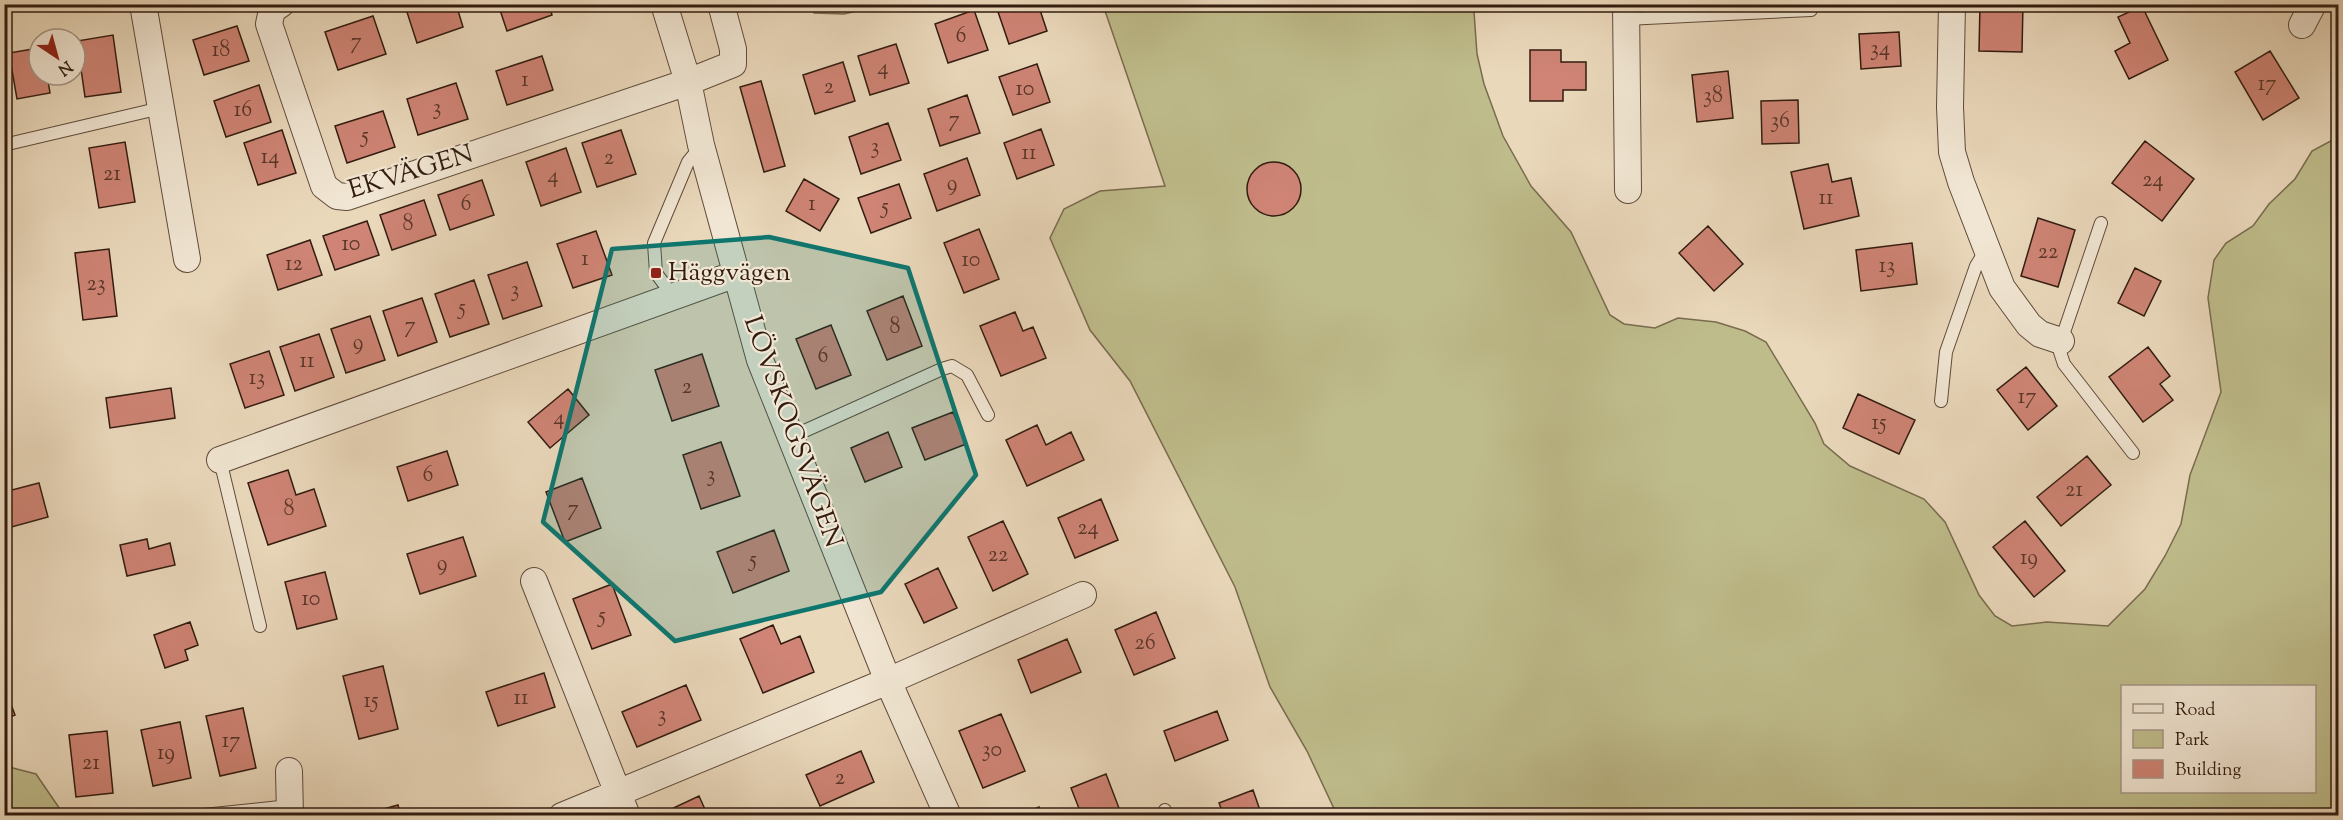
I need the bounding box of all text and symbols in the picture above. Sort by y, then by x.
house number: 6 [956,21,966,53]
north arrow [27,27,87,87]
house number: 7 [350,27,362,59]
house number: 34 [1870,34,1890,66]
house number: 18 [212,35,230,67]
house number: 4 [877,53,889,85]
text: N [52,54,76,80]
house number: 1 [521,65,529,97]
house number: 17 [2258,69,2276,101]
house number: 2 [824,72,834,104]
house number: 10 [1016,74,1034,106]
house number: 38 [1703,81,1723,113]
house number: 3 [433,93,441,125]
house number: 16 [234,95,252,127]
house number: 7 [948,105,960,137]
house number: 36 [1770,106,1790,138]
house number: 5 [359,121,369,153]
house number: 3 [871,132,879,164]
street label: EKVÄGEN [344,136,478,210]
house number: 11 [1022,138,1037,170]
house number: 14 [261,142,279,174]
house number: 2 [604,143,614,175]
house number: 21 [103,159,121,191]
house number: 4 [547,161,559,193]
house number: 24 [2142,165,2164,197]
house number: 9 [947,169,957,201]
house number: 11 [1819,183,1834,215]
house number: 6 [461,189,471,221]
house number: 1 [808,189,816,221]
house number: 5 [879,192,889,224]
house number: 8 [402,209,414,241]
house number: 10 [342,229,360,261]
house number: 22 [2038,237,2058,269]
house number: 1 [581,244,589,276]
house number: 10 [962,245,980,277]
house number: 12 [285,249,303,281]
house number: 13 [1879,251,1895,283]
place label: Häggvägen [668,255,791,292]
marker: Häggvägen [649,266,663,280]
house number: 23 [86,269,106,301]
house number: 3 [511,275,519,307]
house number: 5 [456,293,466,325]
house number: 7 [404,311,416,343]
street label: LÖVSKOGSVÄGEN [733,311,851,553]
house number: 8 [889,312,901,344]
house number: 9 [353,328,363,360]
house number: 6 [818,341,828,373]
house number: 11 [300,346,315,378]
house number: 13 [249,363,265,395]
house number: 2 [682,372,692,404]
house number: 17 [2018,382,2036,414]
house number: 4 [553,403,565,435]
house number: 15 [1871,408,1887,440]
house number: 6 [423,460,433,492]
house number: 3 [707,460,715,492]
house number: 21 [2065,475,2083,507]
house number: 8 [283,494,295,526]
house number: 7 [567,494,579,526]
house number: 24 [1077,513,1099,545]
house number: 22 [988,540,1008,572]
house number: 19 [2020,543,2038,575]
house number: 5 [747,545,757,577]
house number: 9 [437,549,447,581]
house number: 10 [302,584,320,616]
house number: 5 [596,601,606,633]
house number: 26 [1134,628,1156,660]
house number: 11 [514,683,529,715]
legend [2121,685,2316,793]
house number: 15 [363,686,379,718]
text: Road [2175,698,2215,724]
house number: 3 [658,700,666,732]
house number: 17 [222,726,240,758]
text: Park [2175,728,2210,754]
house number: 30 [982,735,1002,767]
house number: 19 [157,738,175,770]
house number: 21 [82,748,100,780]
text: Building [2175,758,2241,784]
house number: 2 [835,763,845,795]

